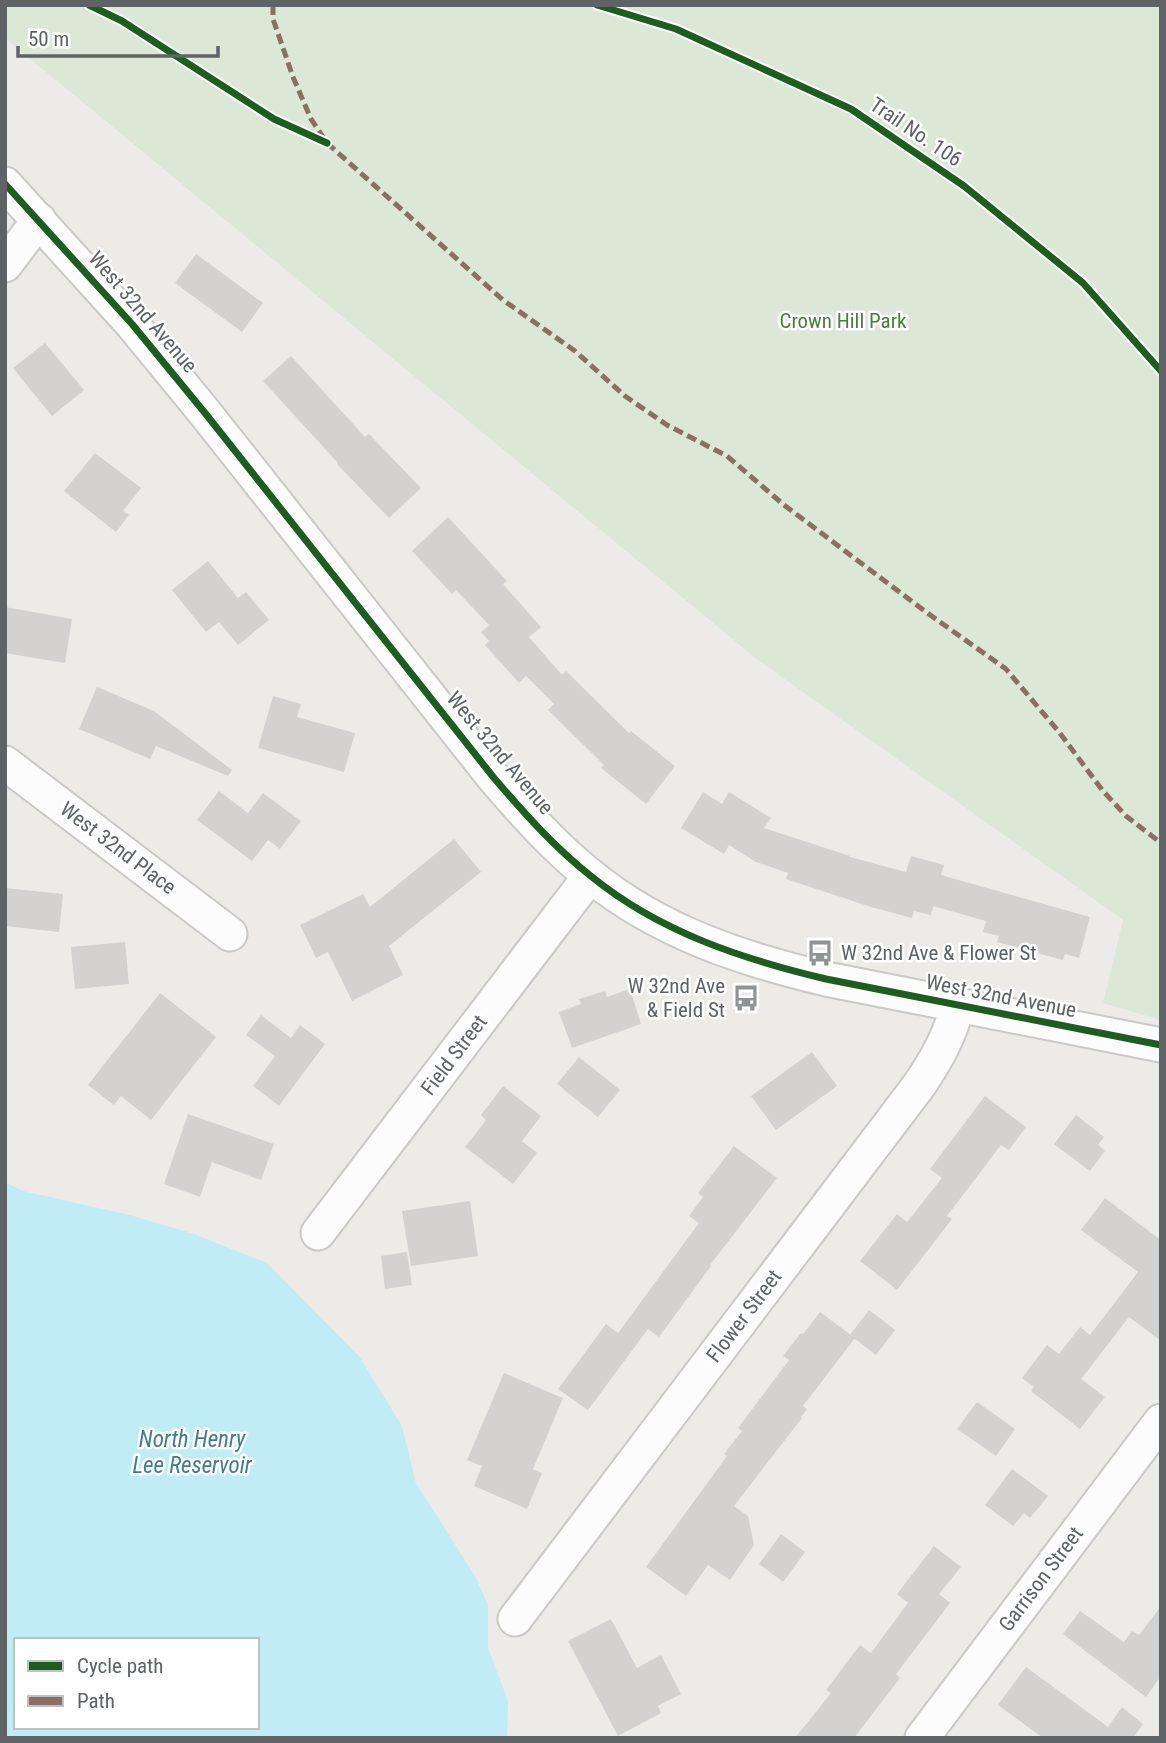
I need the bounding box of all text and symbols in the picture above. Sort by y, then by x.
scale bar [18,14,217,58]
text: 50 m [28,27,69,51]
street label: Trail No. 106 [865,93,967,171]
street label: West 32nd Avenue [84,246,202,378]
park label: Crown Hill Park [779,309,907,333]
street label: West 32nd Avenue [442,687,558,819]
street label: West 32nd Place [56,797,181,899]
bus stop icon: W 32nd Ave & Flower St [805,938,835,968]
place label: W 32nd Ave & Flower St [841,941,1037,965]
street label: West 32nd Avenue [924,970,1078,1022]
place label: W 32nd Ave & Field St [628,974,725,1022]
bus stop icon: W 32nd Ave & Field St [731,983,761,1013]
street label: Field Street [416,1010,492,1100]
street label: Flower Street [701,1265,787,1367]
water label: North Henry Lee Reservoir [132,1426,253,1479]
street label: Garrison Street [994,1522,1088,1636]
legend [14,1638,259,1729]
text: Cycle path [77,1654,163,1678]
text: Path [77,1689,115,1713]

